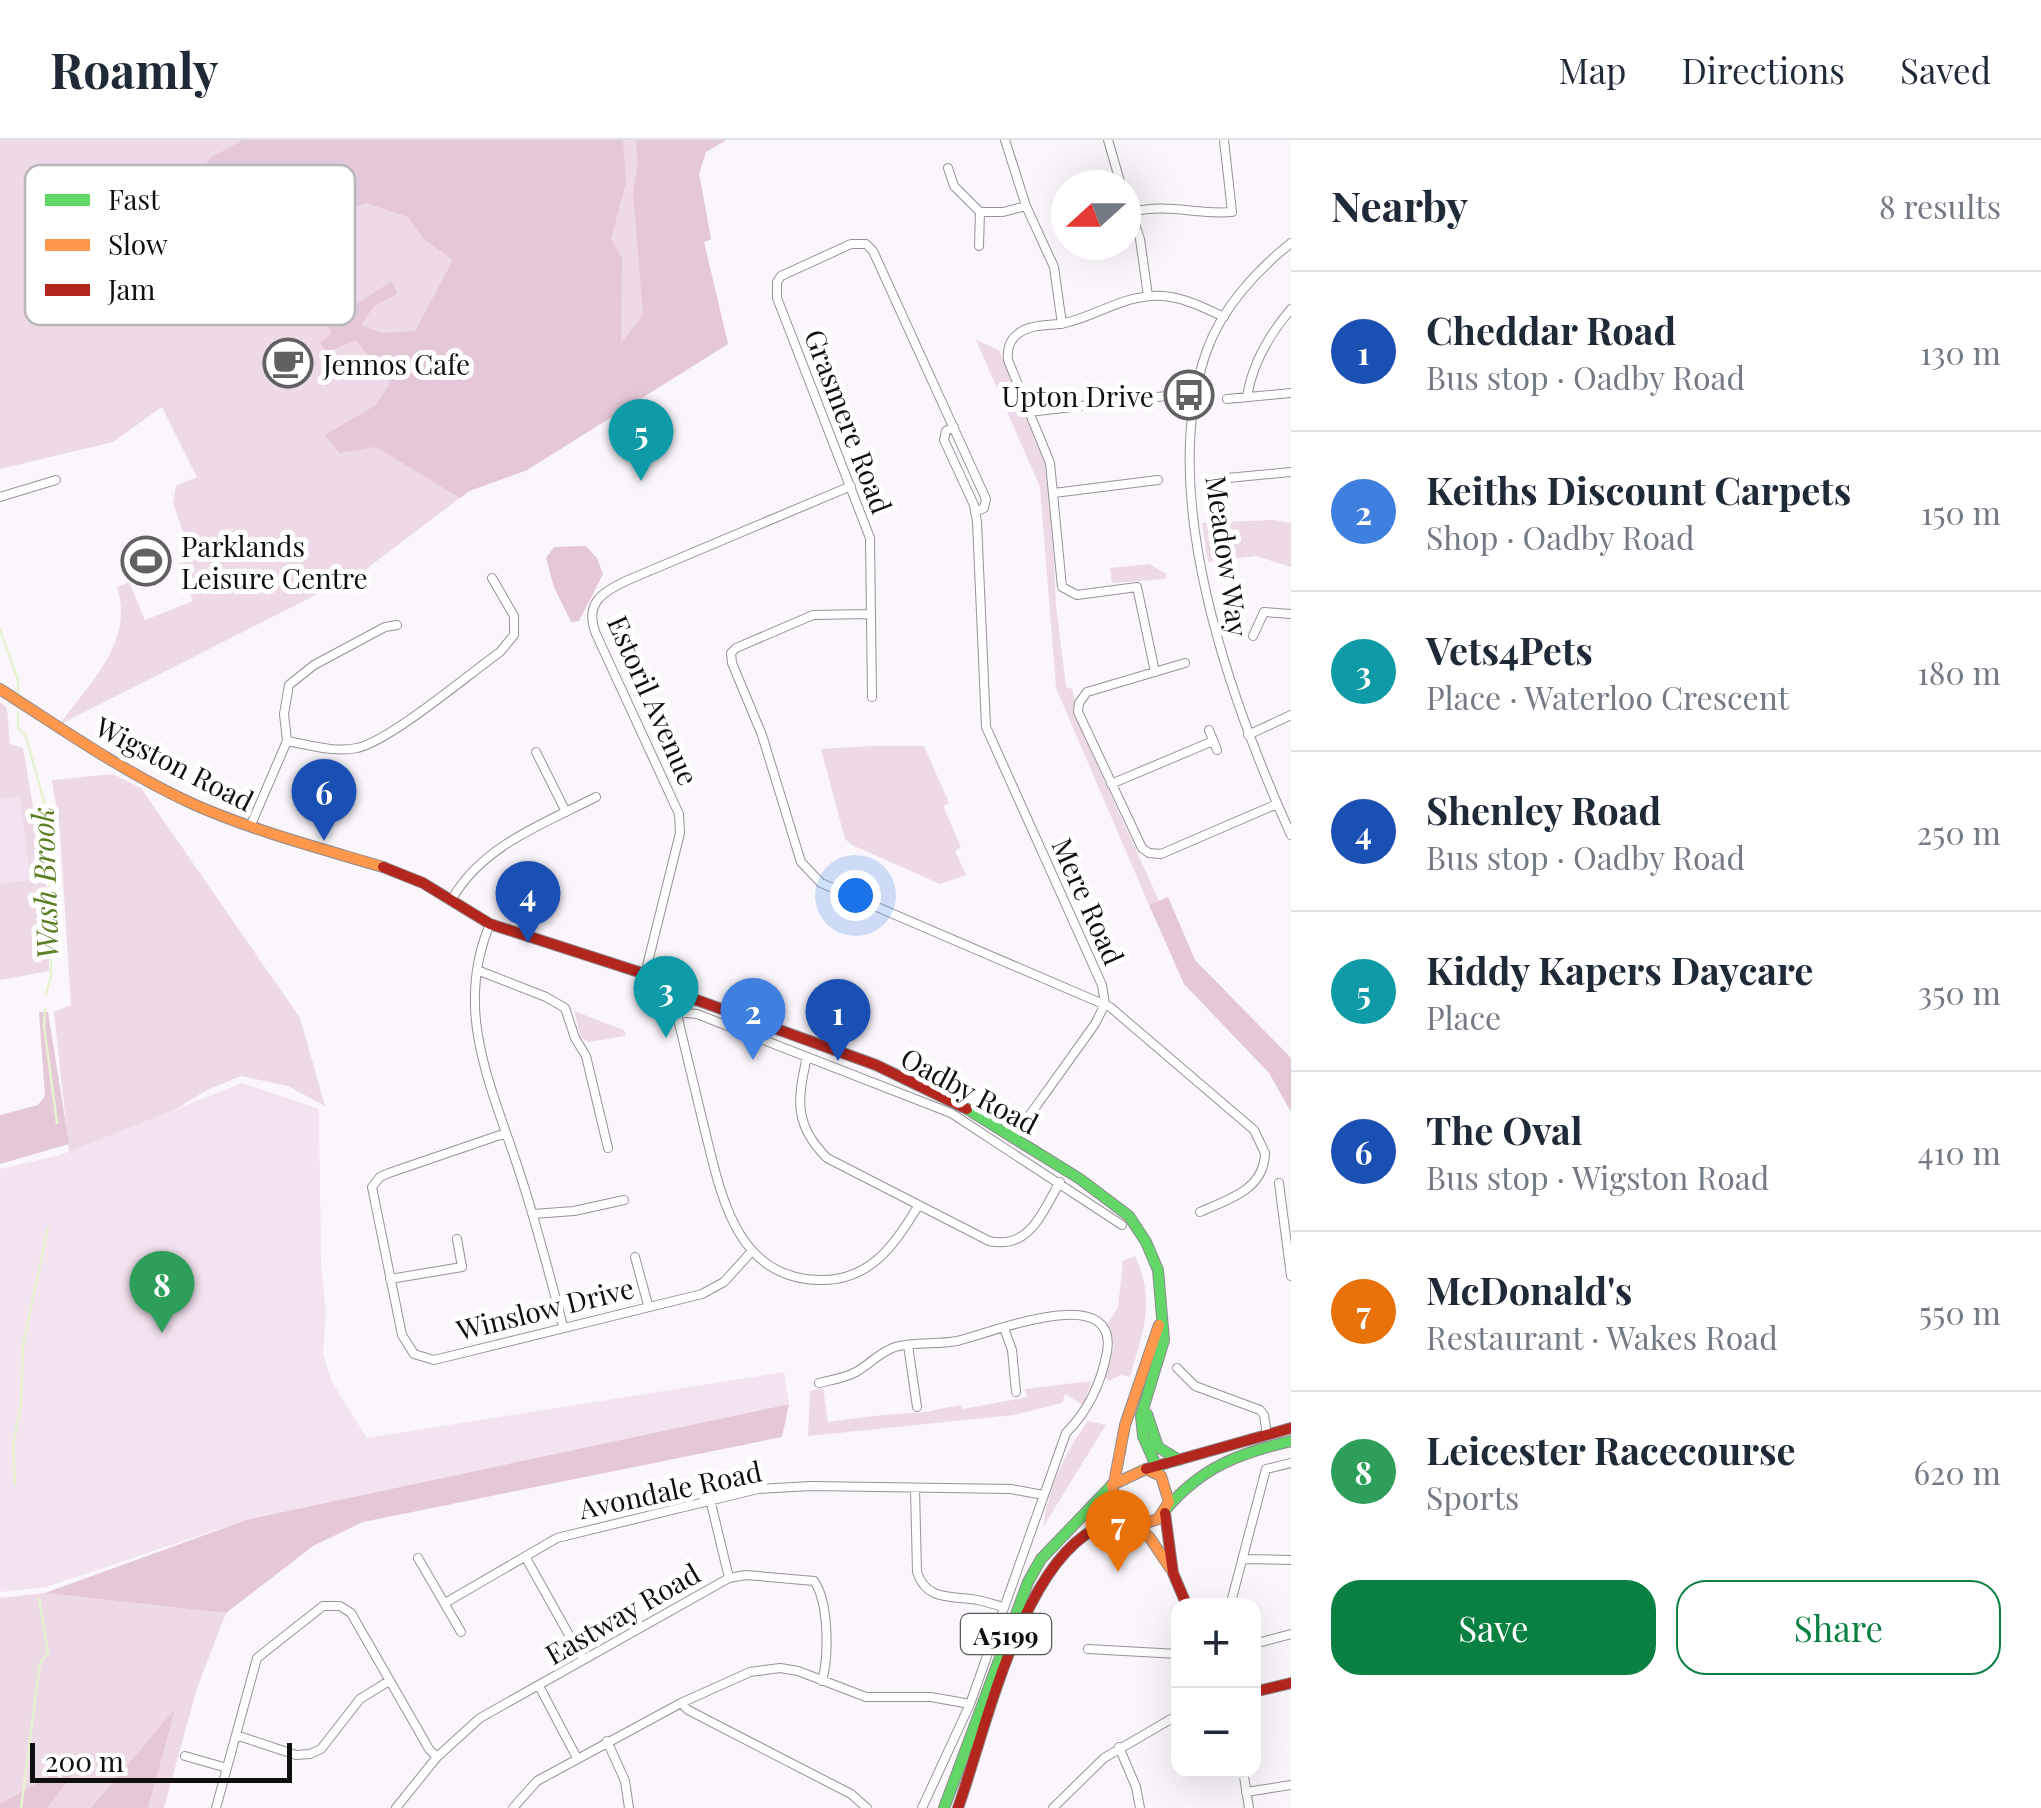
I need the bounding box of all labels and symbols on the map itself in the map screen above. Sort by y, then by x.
legend [25,165,355,325]
north arrow [1051,170,1141,260]
text: Fast [108,180,161,217]
text: Slow [108,225,168,262]
text: Jam [107,270,155,307]
street label: Grasmere Road [797,324,901,518]
cafe icon: Jennos Cafe [262,337,314,389]
place label: Jennos Cafe [322,345,470,382]
bus stop icon: Upton Drive [1163,369,1215,421]
place label: Upton Drive [1002,377,1154,414]
pin: 5 [608,398,674,481]
street label: Meadow Way [1198,473,1258,639]
place label: Parklands Leisure Centre [181,527,368,596]
sports icon: Parklands Leisure Centre [120,535,172,587]
street label: Estoril Avenue [600,609,708,791]
street label: Wigston Road [89,707,260,819]
pin: 6 [292,758,356,841]
water label: Wash Brook [21,806,67,960]
street label: Mere Road [1045,832,1133,970]
pin: 4 [496,860,560,943]
your location [830,870,881,921]
pin: 3 [634,956,698,1038]
pin: 2 [720,978,786,1060]
pin: 1 [806,978,870,1061]
street label: Oadby Road [895,1038,1045,1142]
pin: 8 [130,1250,194,1333]
street label: Winslow Drive [452,1268,637,1348]
street label: Avondale Road [574,1452,765,1527]
pin: 7 [1086,1490,1150,1572]
street label: Eastway Road [538,1554,706,1672]
road number: A5199 [961,1614,1051,1654]
scale bar [30,1738,292,1782]

